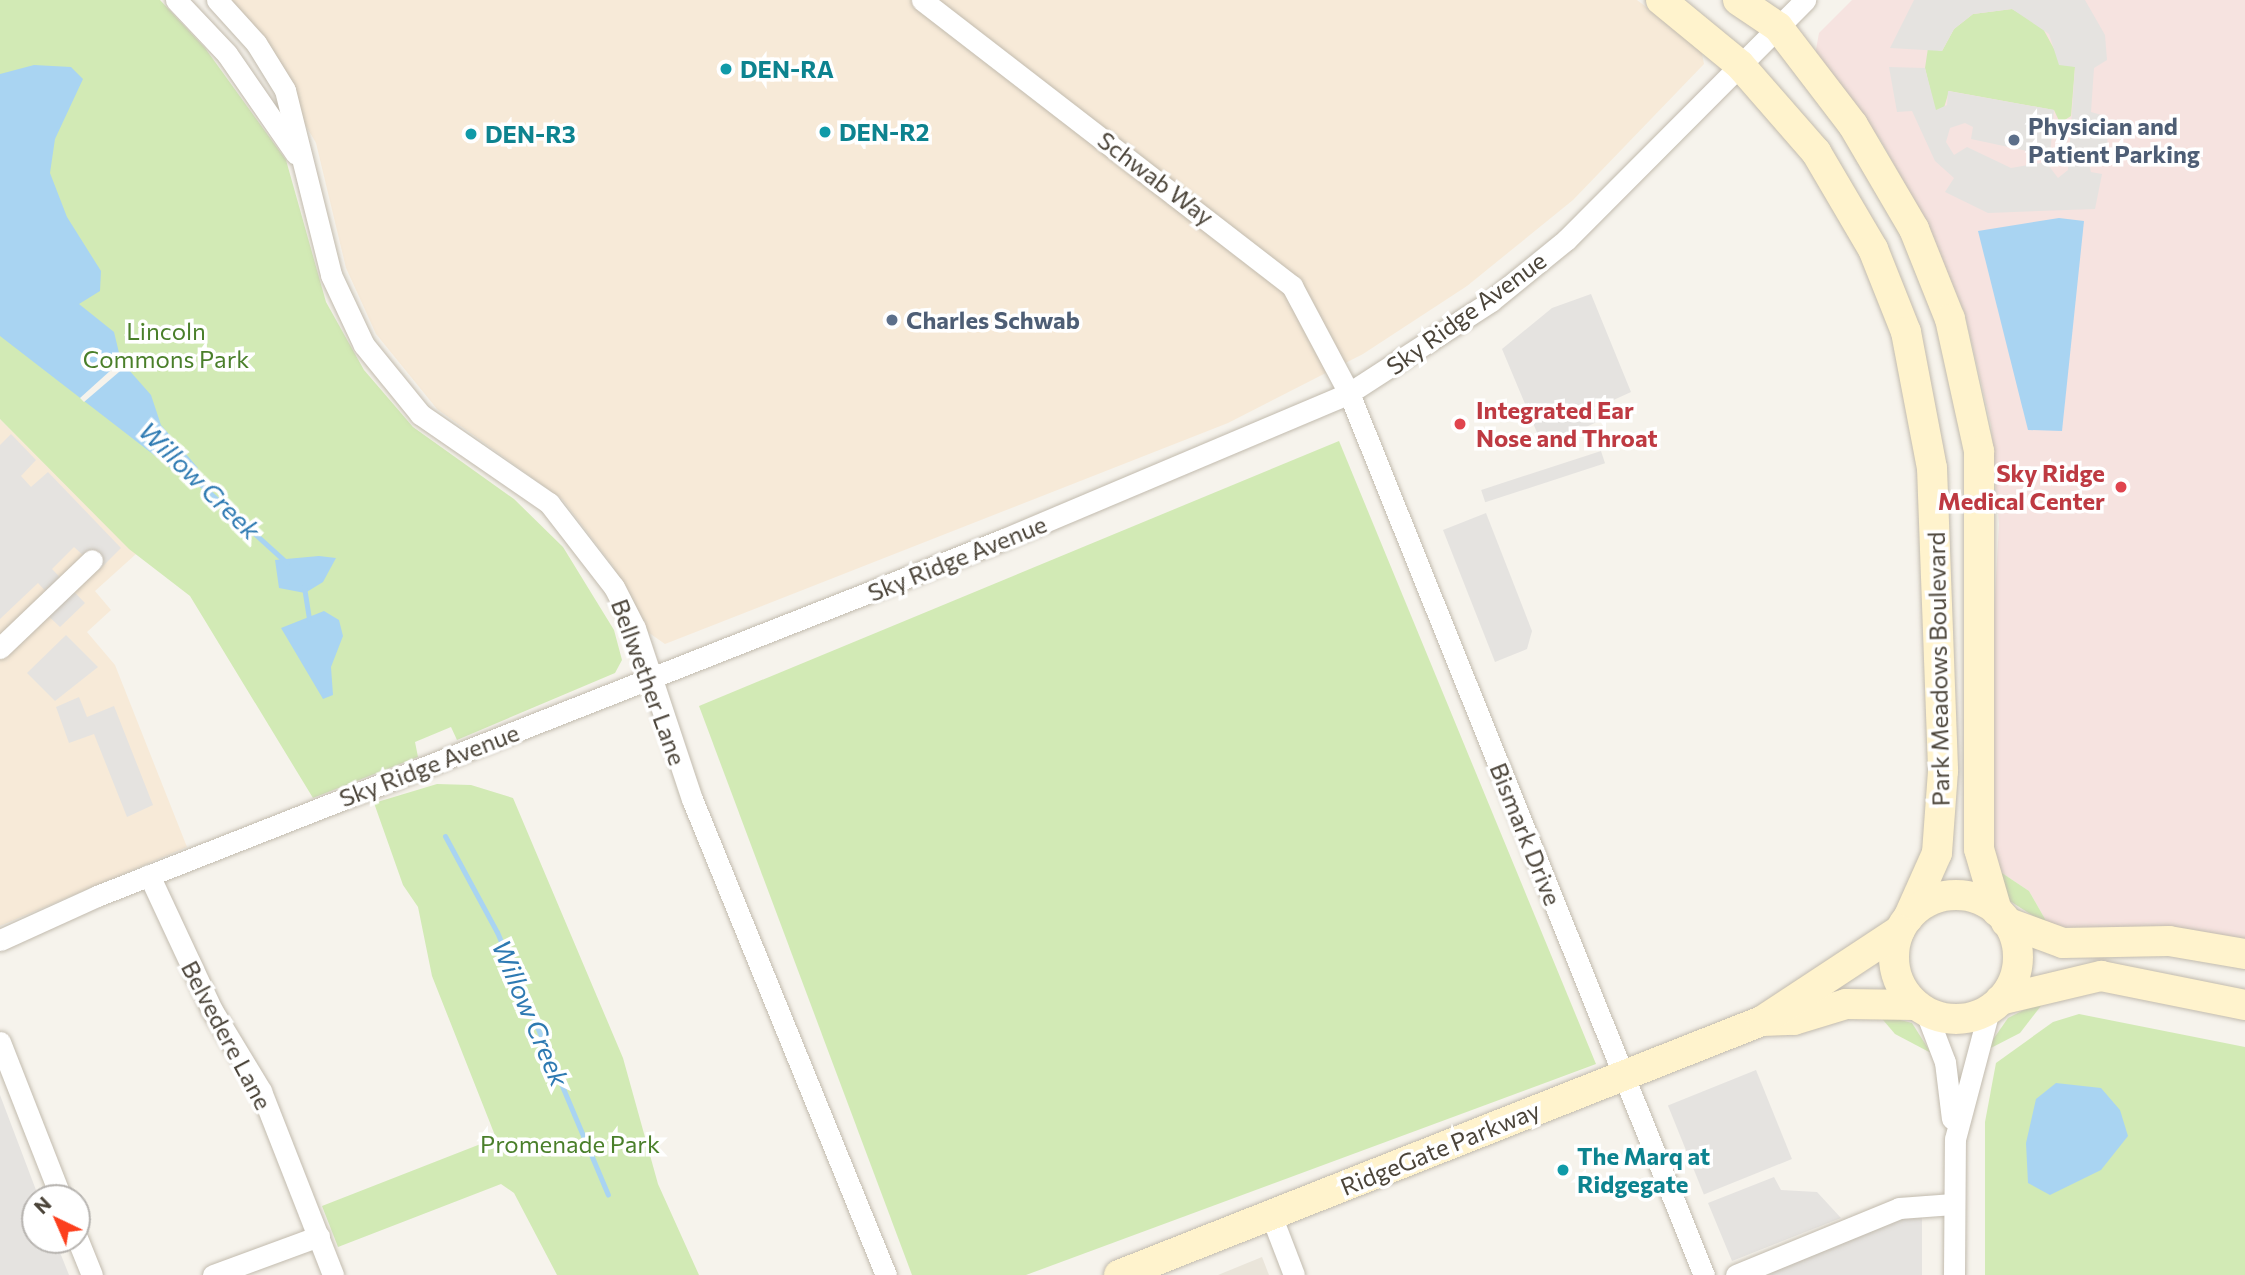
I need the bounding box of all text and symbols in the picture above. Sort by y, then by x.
place label: DEN-RA [740,55,834,83]
marker: DEN-RA [718,61,734,77]
place label: Physician and Patient Parking [2028,112,2200,168]
place label: DEN-R2 [839,118,929,146]
place label: DEN-R3 [485,120,576,148]
marker: DEN-R2 [817,124,833,140]
street label: Schwab Way [1092,125,1220,231]
marker: DEN-R3 [463,126,479,142]
marker: Physician and Patient Parking [2006,132,2022,148]
street label: Sky Ridge Avenue [1381,245,1551,381]
place label: Charles Schwab [906,306,1080,334]
marker: Charles Schwab [884,312,900,328]
park label: Lincoln Commons Park [83,317,249,373]
place label: Integrated Ear Nose and Throat [1476,396,1658,452]
marker: Integrated Ear Nose and Throat [1450,414,1470,434]
water label: Willow Creek [133,415,267,545]
place label: Sky Ridge Medical Center [1938,459,2105,515]
marker: Sky Ridge Medical Center [2111,477,2131,497]
street label: Sky Ridge Avenue [863,509,1051,607]
street label: Park Meadows Boulevard [1921,531,1955,807]
street label: Bellwether Lane [606,595,692,769]
street label: Sky Ridge Avenue [335,717,523,813]
street label: Bismark Drive [1484,758,1568,910]
water label: Willow Creek [486,935,576,1091]
street label: Belvedere Lane [176,956,278,1114]
street label: RidgeGate Parkway [1336,1095,1544,1201]
park label: Promenade Park [480,1130,660,1158]
place label: The Marq at Ridgegate [1577,1142,1710,1198]
marker: The Marq at Ridgegate [1555,1162,1571,1178]
north arrow [21,1184,91,1254]
text: N [29,1192,56,1218]

